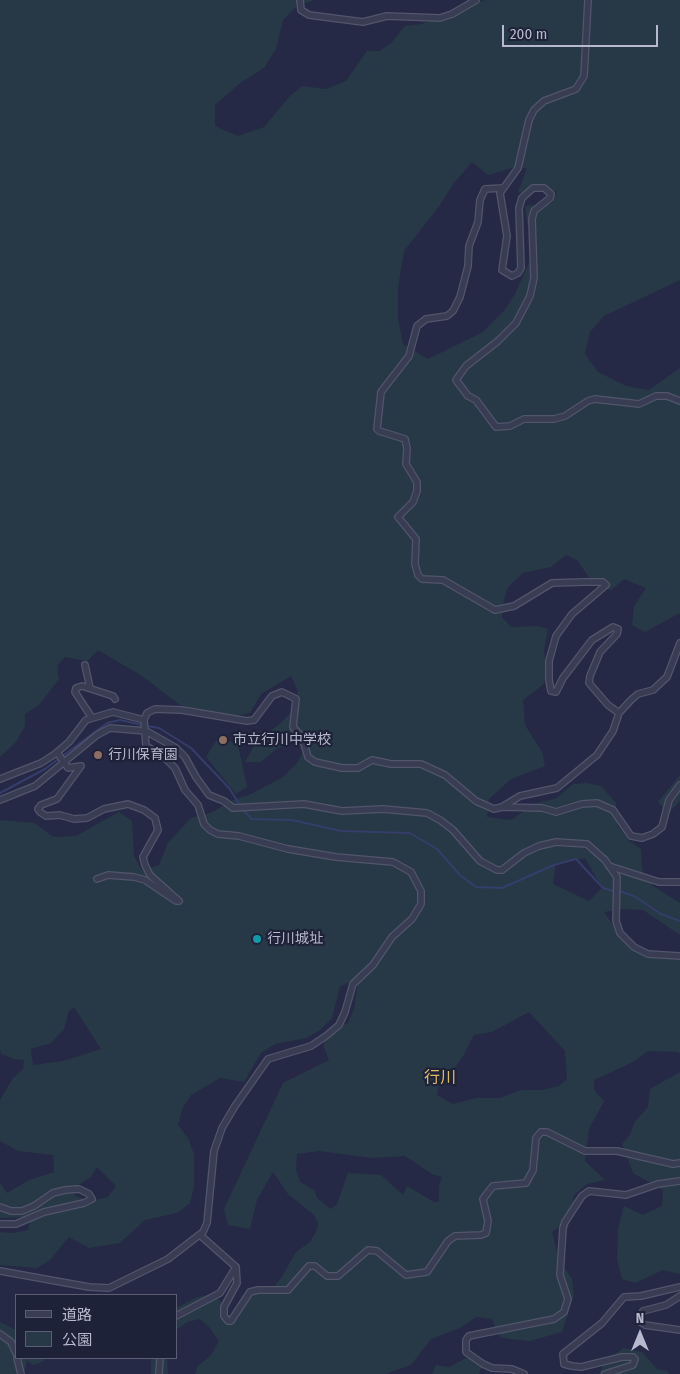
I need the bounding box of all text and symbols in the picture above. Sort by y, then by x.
scale bar [505,15,661,47]
text: 200 m [510,25,547,43]
place label: 市立行川中学校 [233,732,331,748]
marker: 市立行川中学校 [217,734,229,746]
place label: 行川保育園 [108,747,178,763]
marker: 行川保育園 [92,749,104,761]
place label: 行川城址 [267,931,323,947]
marker: 行川城址 [251,933,263,945]
district label: 行川 [424,1069,456,1089]
legend [15,1294,178,1359]
text: 道路 [62,1306,92,1324]
north arrow [615,1309,665,1359]
text: N [636,1310,644,1327]
text: 公園 [62,1331,92,1349]

